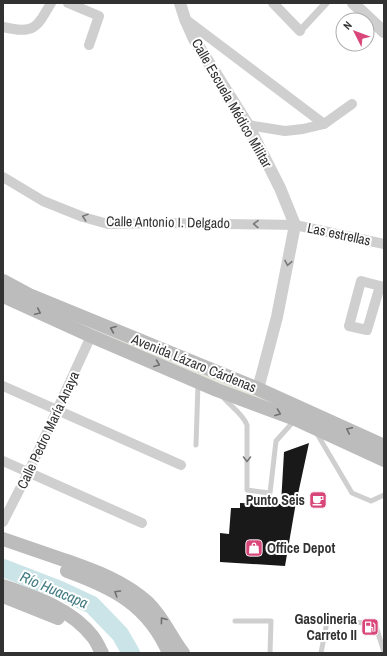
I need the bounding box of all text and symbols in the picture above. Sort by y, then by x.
north arrow [335,12,375,52]
text: N [340,18,355,32]
street label: Calle Escuela Médico Militar [188,35,276,171]
street label: Calle Antonio I. Delgado [106,212,230,232]
one-way arrow [82,213,89,222]
street label: Las estrellas [306,218,373,250]
one-way arrow [253,220,259,228]
one-way arrow [284,260,293,266]
one-way arrow [34,307,42,315]
one-way arrow [110,326,117,334]
street label: Avenida Lázaro Cárdenas [128,329,259,396]
one-way arrow [153,359,161,367]
street label: Calle Pedro María Anaya [13,368,83,492]
one-way arrow [274,408,281,416]
one-way arrow [345,427,353,435]
one-way arrow [243,456,251,462]
cafe icon: Punto Seis [308,490,328,510]
place label: Punto Seis [246,491,305,509]
shop icon: Office Depot [244,538,264,558]
place label: Office Depot [267,539,335,557]
water label: Río Huacapa [17,566,91,613]
one-way arrow [114,590,121,597]
place label: Gasolineria Carreto II [294,610,358,644]
fuel station icon: Gasolineria Carreto II [360,617,380,637]
one-way arrow [160,618,167,625]

